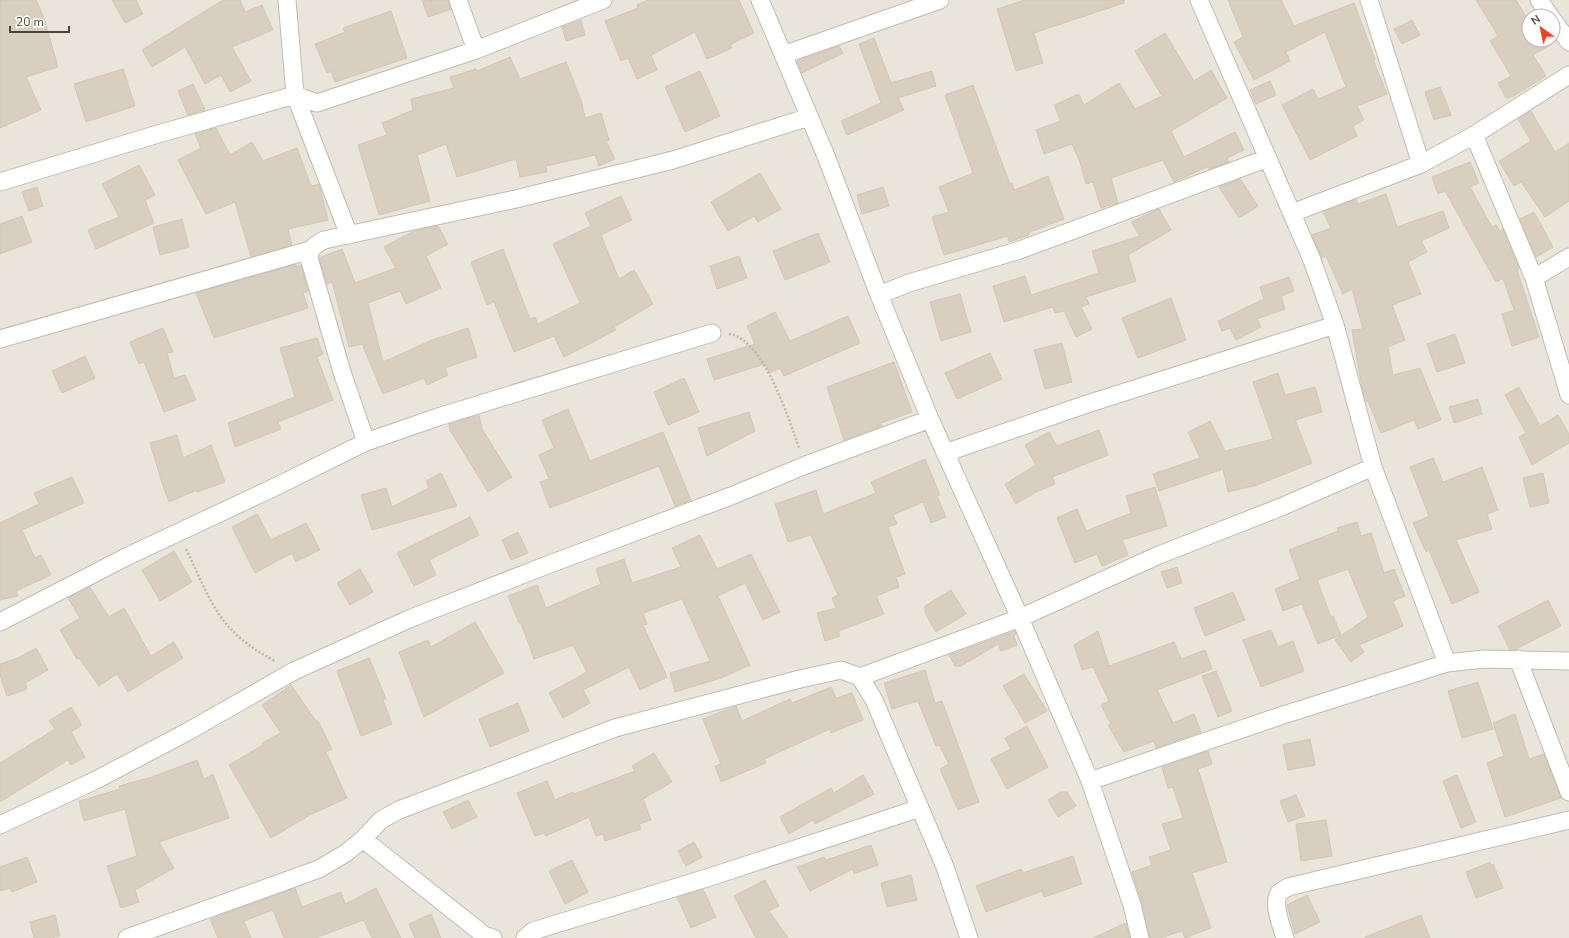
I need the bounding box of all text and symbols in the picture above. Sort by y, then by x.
scale bar [10,8,69,34]
north arrow [1521,8,1561,48]
text: N [1528,12,1543,29]
text: 20 m [16,14,44,30]

